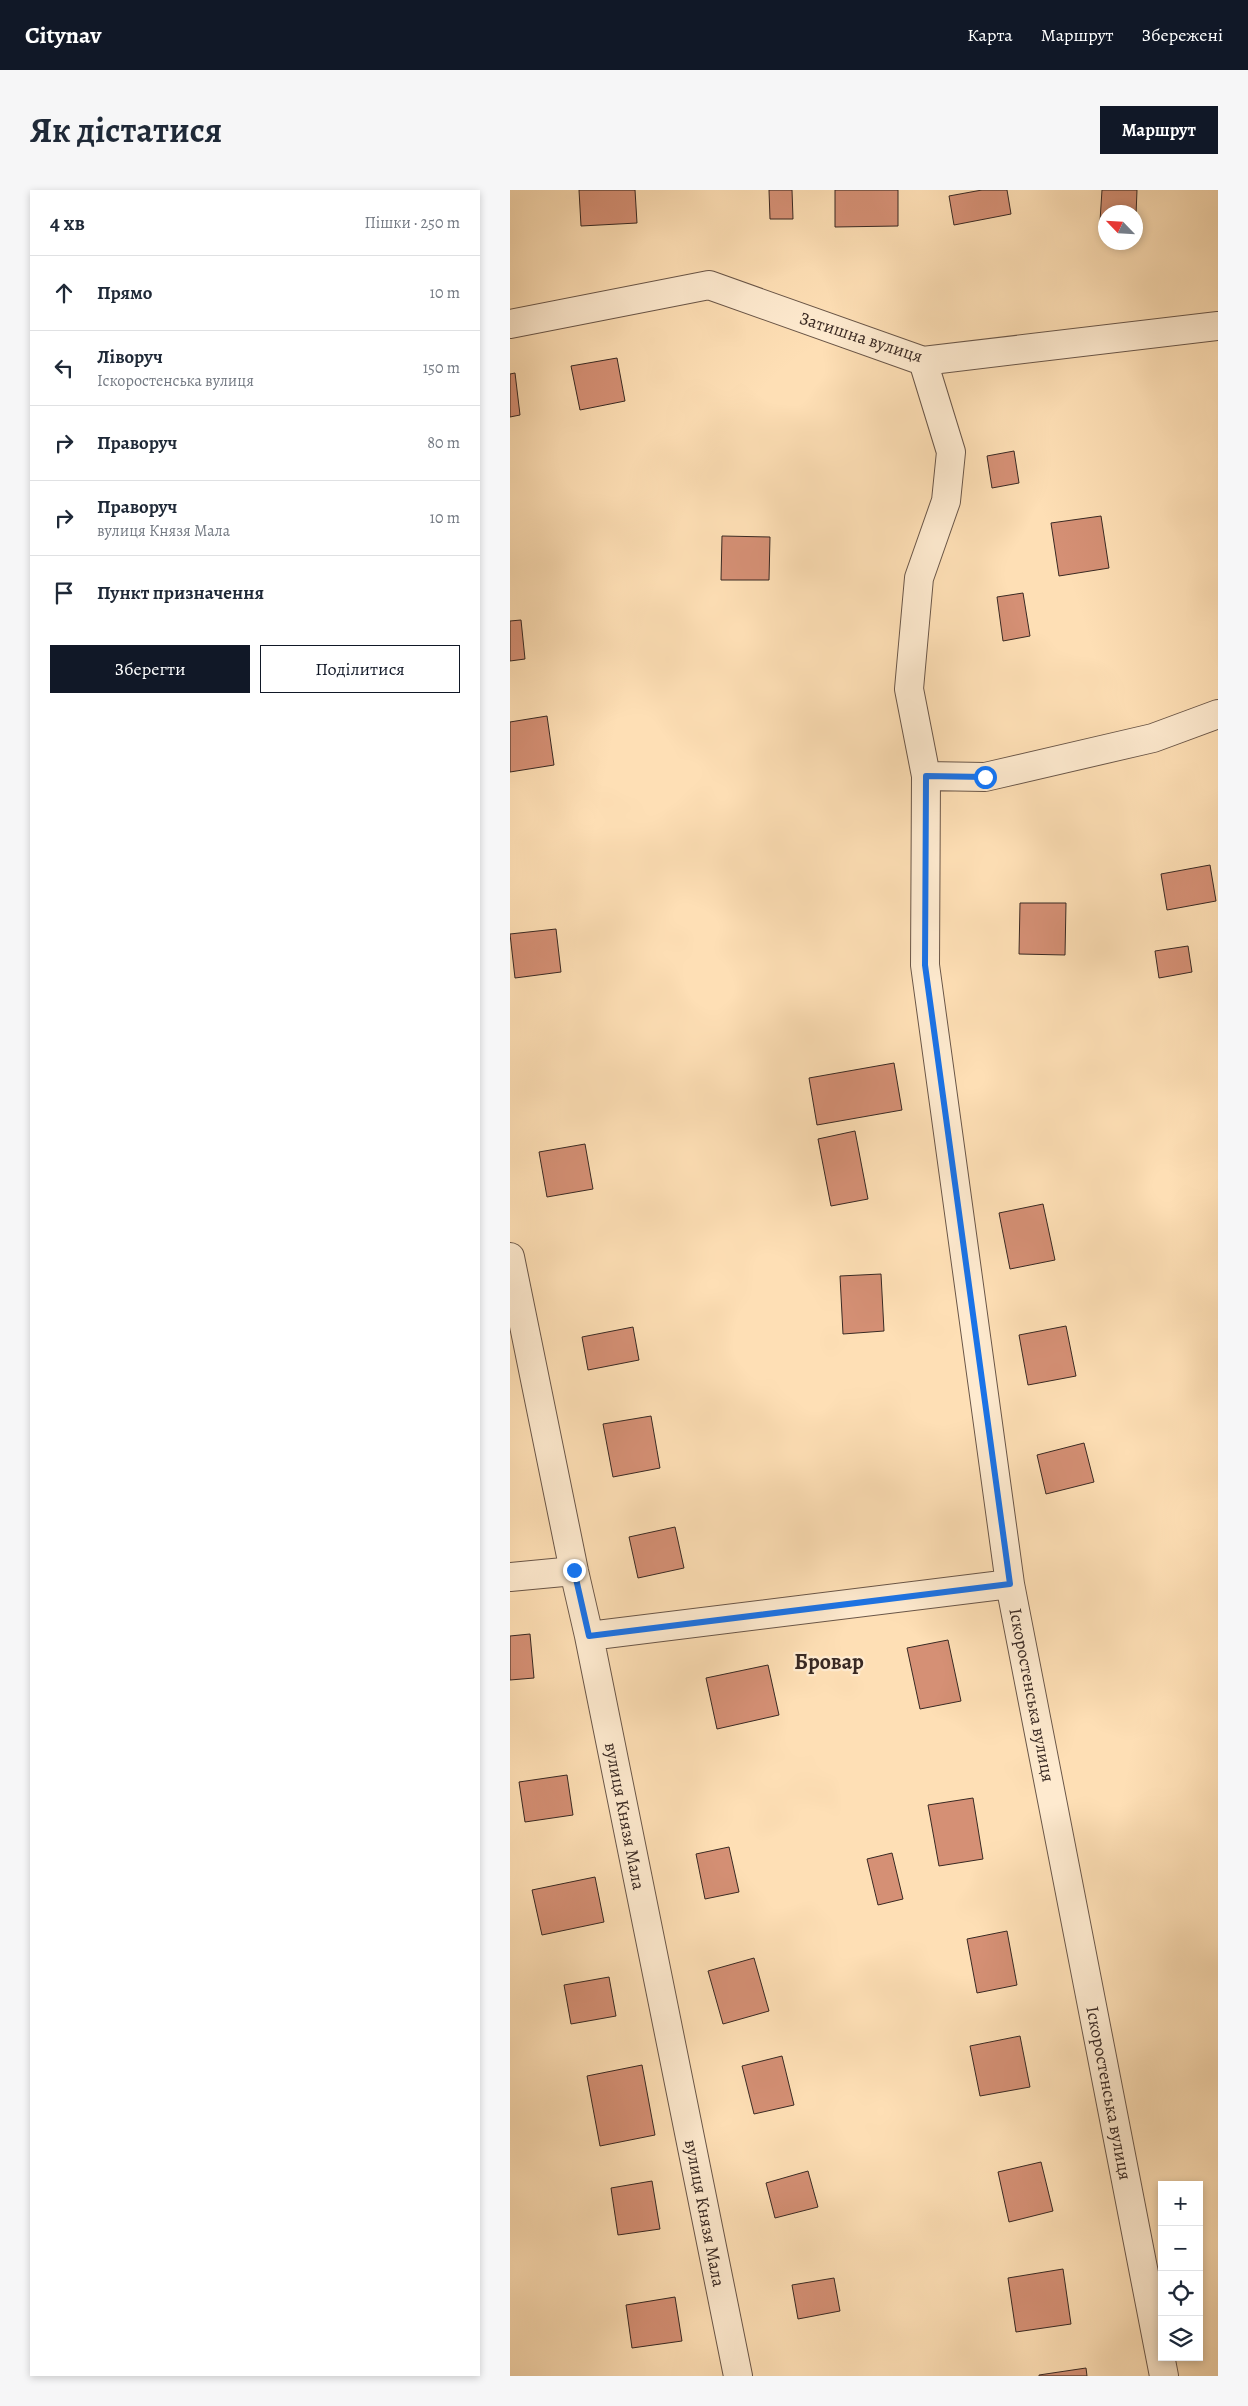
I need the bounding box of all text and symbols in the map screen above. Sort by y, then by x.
text: Citynav [25,19,101,51]
text: Карта [967,23,1013,47]
text: Маршрут [1041,23,1114,47]
text: Збережені [1142,23,1223,47]
text: Як дістатися [30,106,222,154]
button: Маршрут [1100,106,1218,154]
north arrow [1098,205,1143,250]
text: 4 хв [50,209,85,237]
text: Пішки · 250 m [365,212,460,234]
icon: ahead [50,279,78,307]
text: Прямо [97,280,152,306]
text: 10 m [430,282,460,304]
street label: Затишна вулиця [796,306,926,368]
text: Ліворуч [97,344,163,370]
icon: left [50,354,78,382]
text: 150 m [423,357,460,379]
text: Іскоростенська вулиця [97,370,254,392]
icon: right [50,429,78,457]
text: Праворуч [97,430,177,456]
text: 80 m [427,432,460,454]
text: Праворуч [97,494,177,520]
icon: right [50,504,78,532]
text: 10 m [430,507,460,529]
text: вулиця Князя Мала [97,520,230,542]
icon: arrive [50,579,78,607]
text: Пункт призначення [97,580,264,606]
button: Зберегти [50,645,250,693]
button: Поділитися [260,645,460,693]
route start [974,766,997,789]
route end [563,1559,586,1582]
street label: Іскоростенська вулиця [1003,1606,1061,1784]
district label: Бровар [794,1647,864,1677]
street label: вулиця Князя Мала [599,1740,651,1892]
street label: Іскоростенська вулиця [1080,2004,1138,2182]
street label: вулиця Князя Мала [679,2137,731,2289]
map controls [1158,2181,1203,2361]
button: + [1158,2181,1203,2226]
button: − [1158,2226,1203,2271]
button: locate [1158,2271,1203,2316]
button: layers [1158,2316,1203,2361]

